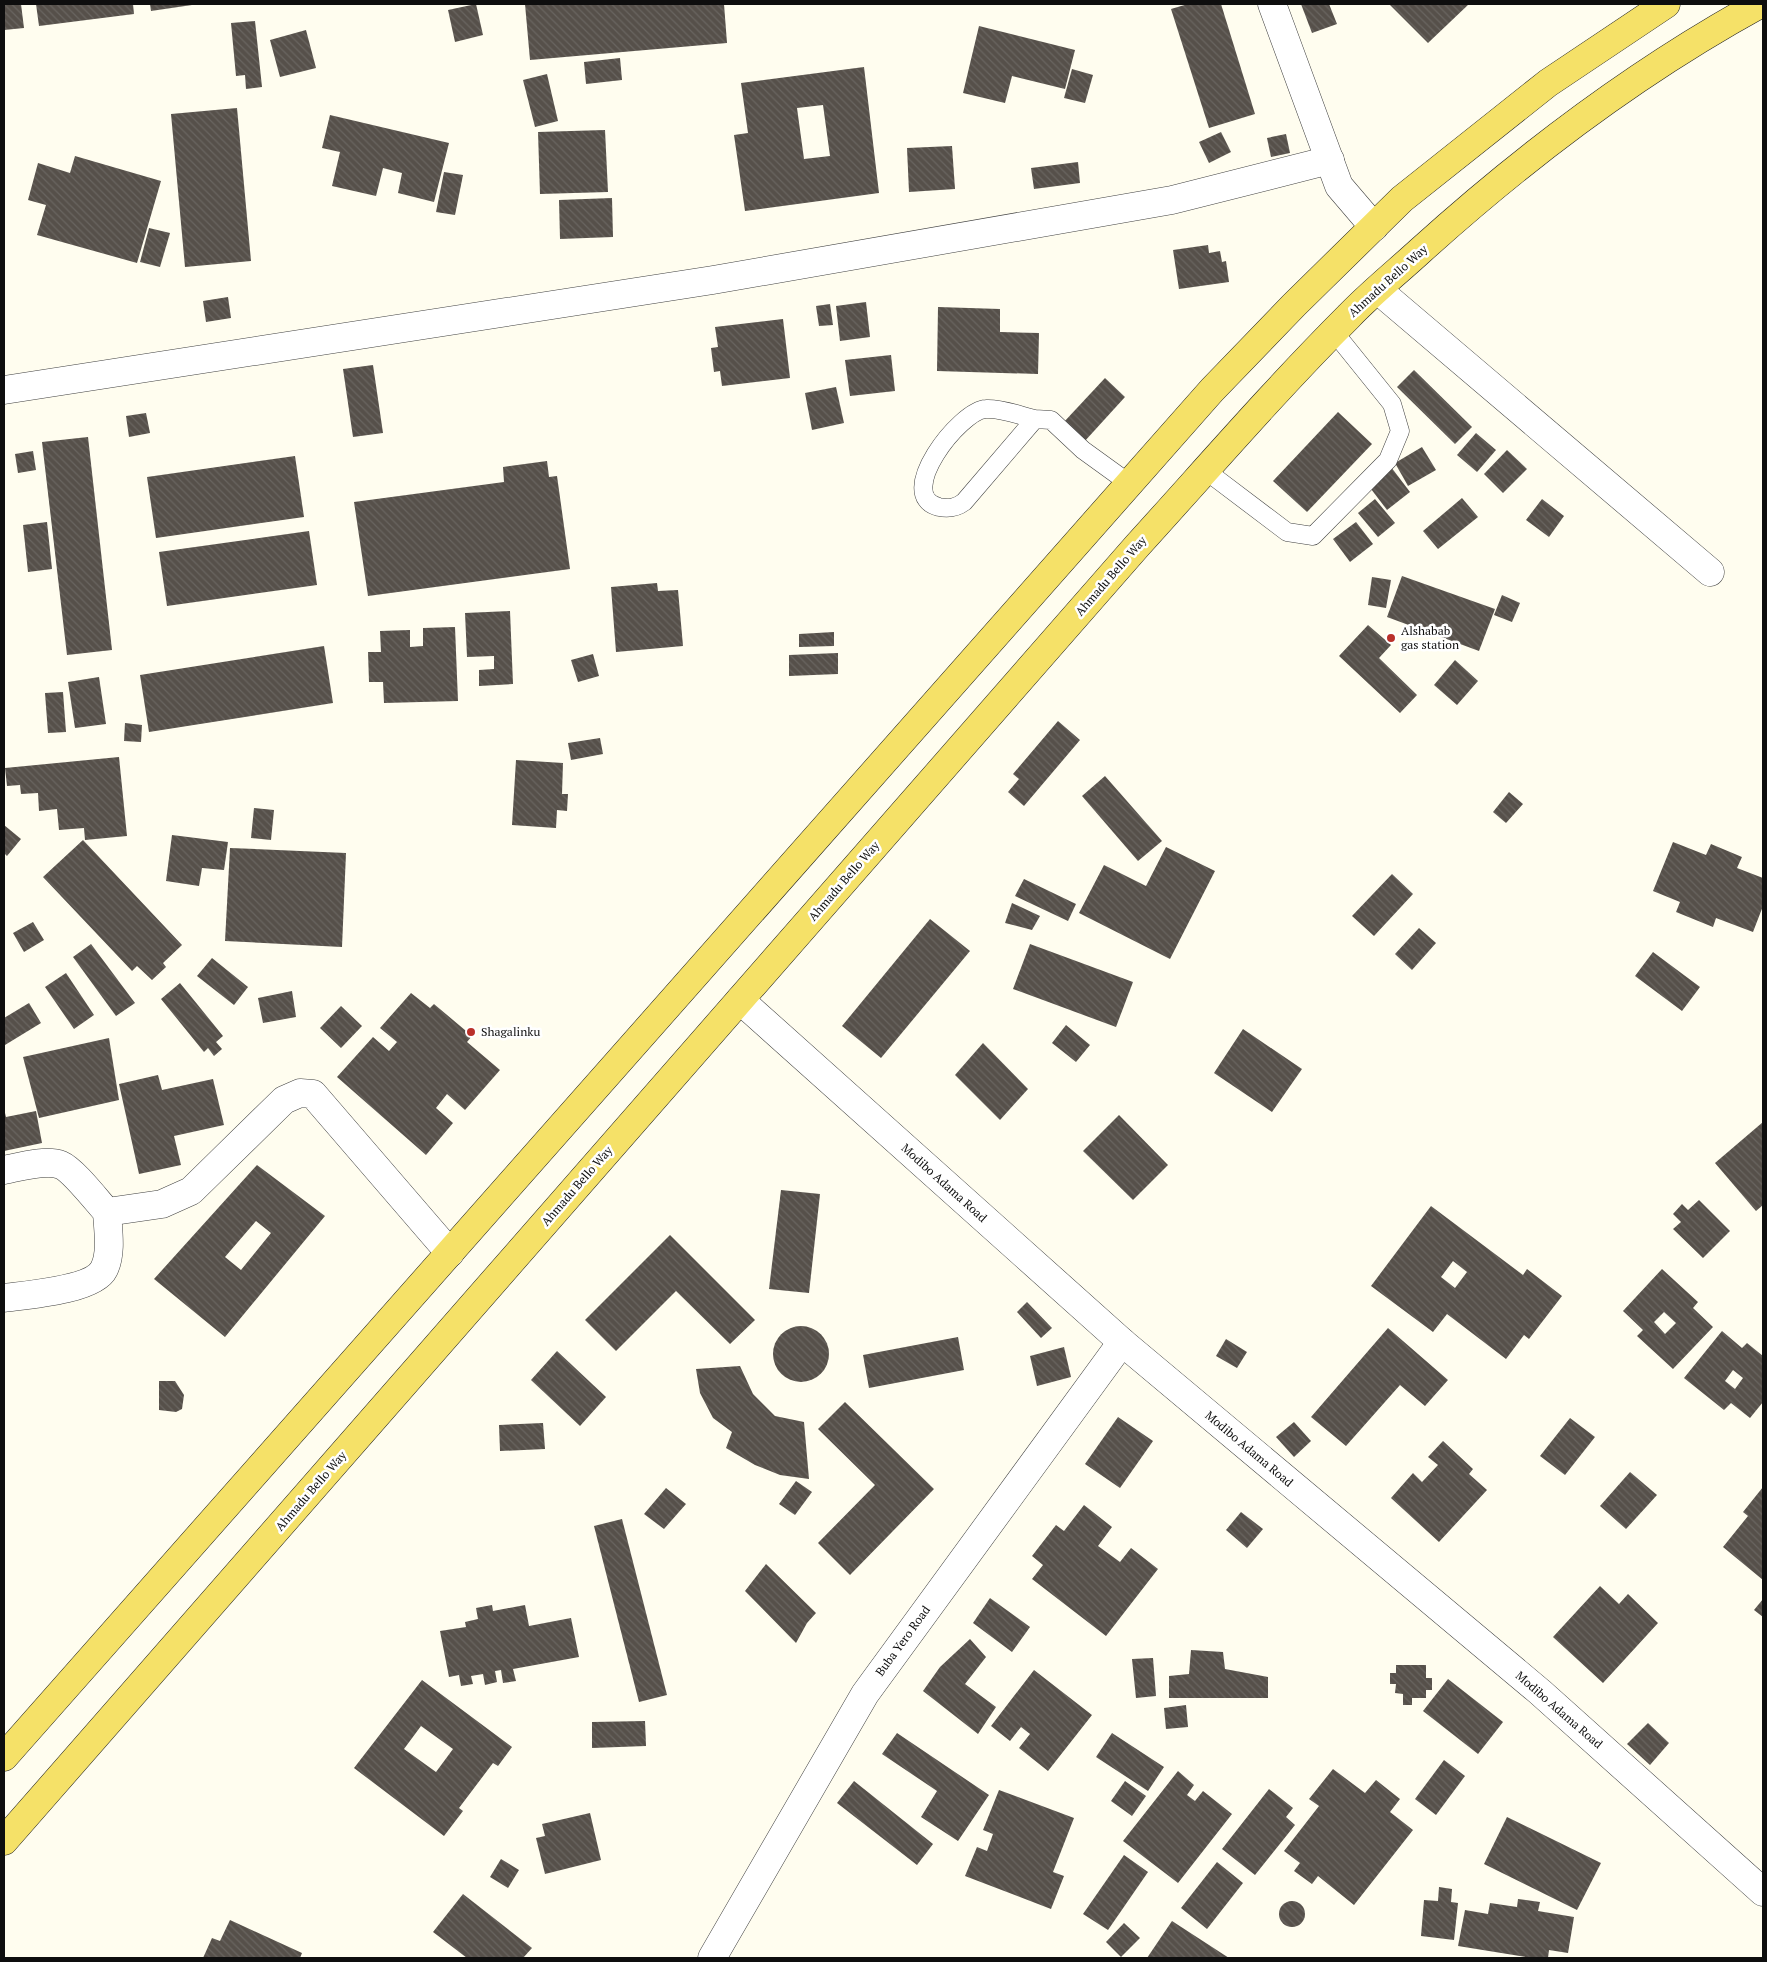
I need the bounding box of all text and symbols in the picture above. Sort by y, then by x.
street label: Ahmadu Bello Way [1345,241,1431,320]
street label: Ahmadu Bello Way [1072,532,1150,619]
place label: Alshabab gas station [1401,623,1459,652]
marker: Alshabab gas station [1385,632,1397,644]
street label: Ahmadu Bello Way [805,837,883,924]
place label: Shagalinku [481,1024,540,1039]
marker: Shagalinku [465,1026,477,1038]
street label: Modibo Adama Road [898,1140,991,1225]
street label: Ahmadu Bello Way [538,1142,616,1229]
street label: Modibo Adama Road [1202,1407,1297,1490]
street label: Ahmadu Bello Way [272,1447,350,1534]
street label: Buba Yero Road [872,1602,933,1679]
street label: Modibo Adama Road [1513,1668,1606,1752]

